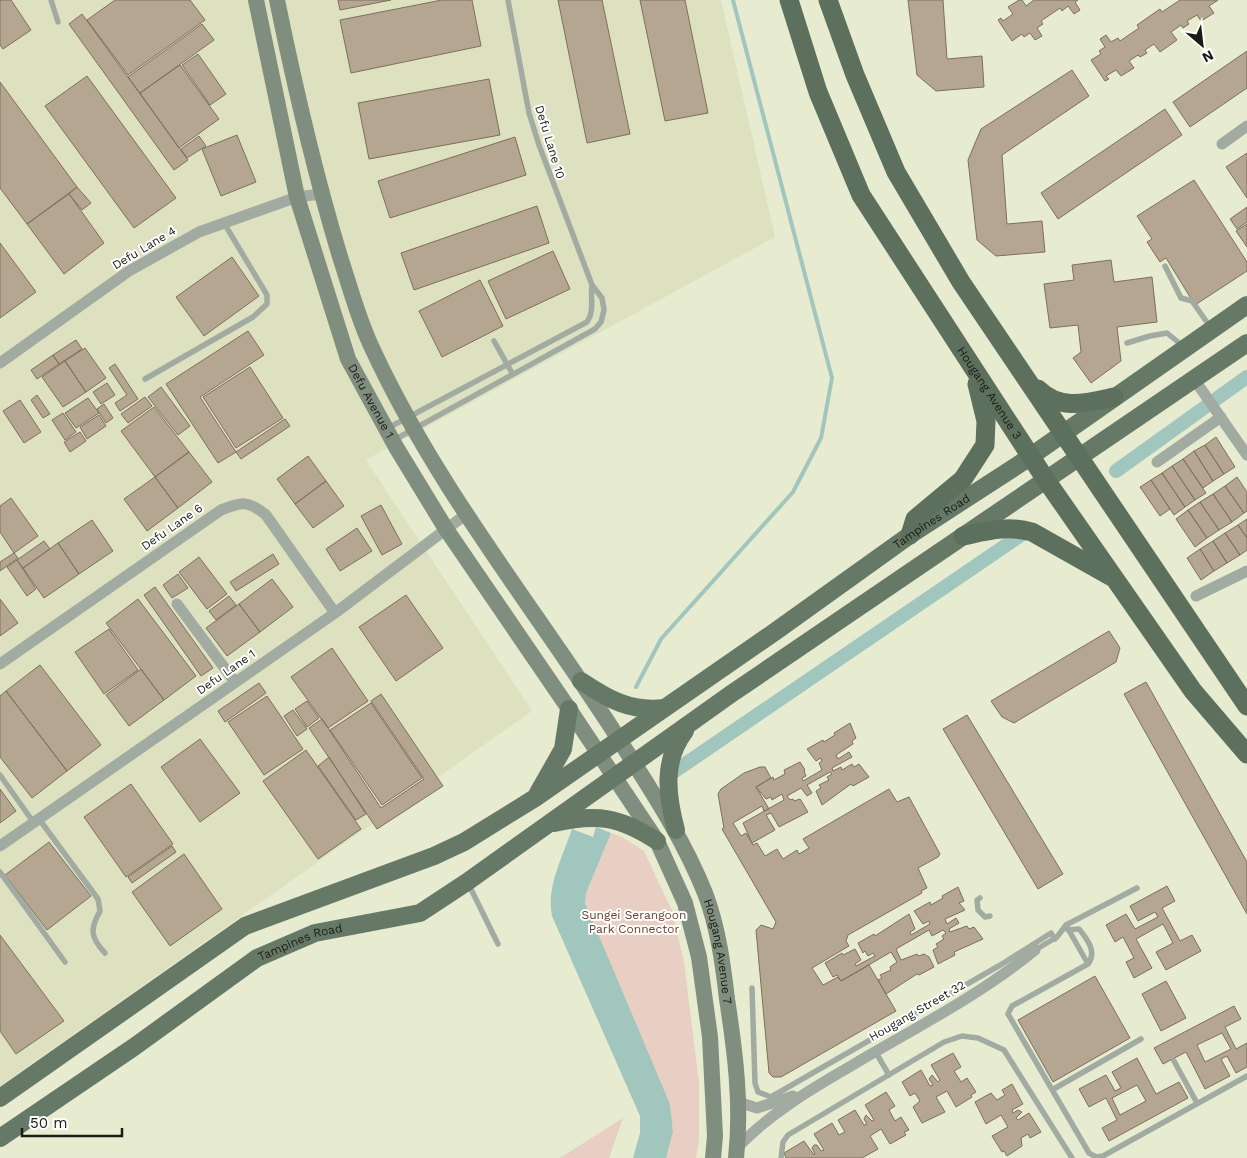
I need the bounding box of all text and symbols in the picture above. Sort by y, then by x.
north arrow [1177,20,1227,70]
text: N [1200,47,1216,66]
street label: Defu Lane 10 [532,104,568,180]
street label: Defu Lane 4 [110,224,178,272]
street label: Hougang Avenue 3 [954,344,1025,442]
street label: Defu Avenue 1 [345,362,397,441]
street label: Tampines Road [890,491,973,552]
street label: Defu Lane 6 [139,501,205,553]
street label: Defu Lane 1 [194,647,258,697]
street label: Hougang Avenue 7 [701,897,735,1005]
park label: Sungei Serangoon Park Connector [582,908,686,936]
street label: Tampines Road [256,921,343,964]
street label: Hougang Street 32 [866,978,968,1044]
scale bar [22,1106,122,1138]
text: 50 m [30,1114,67,1132]

